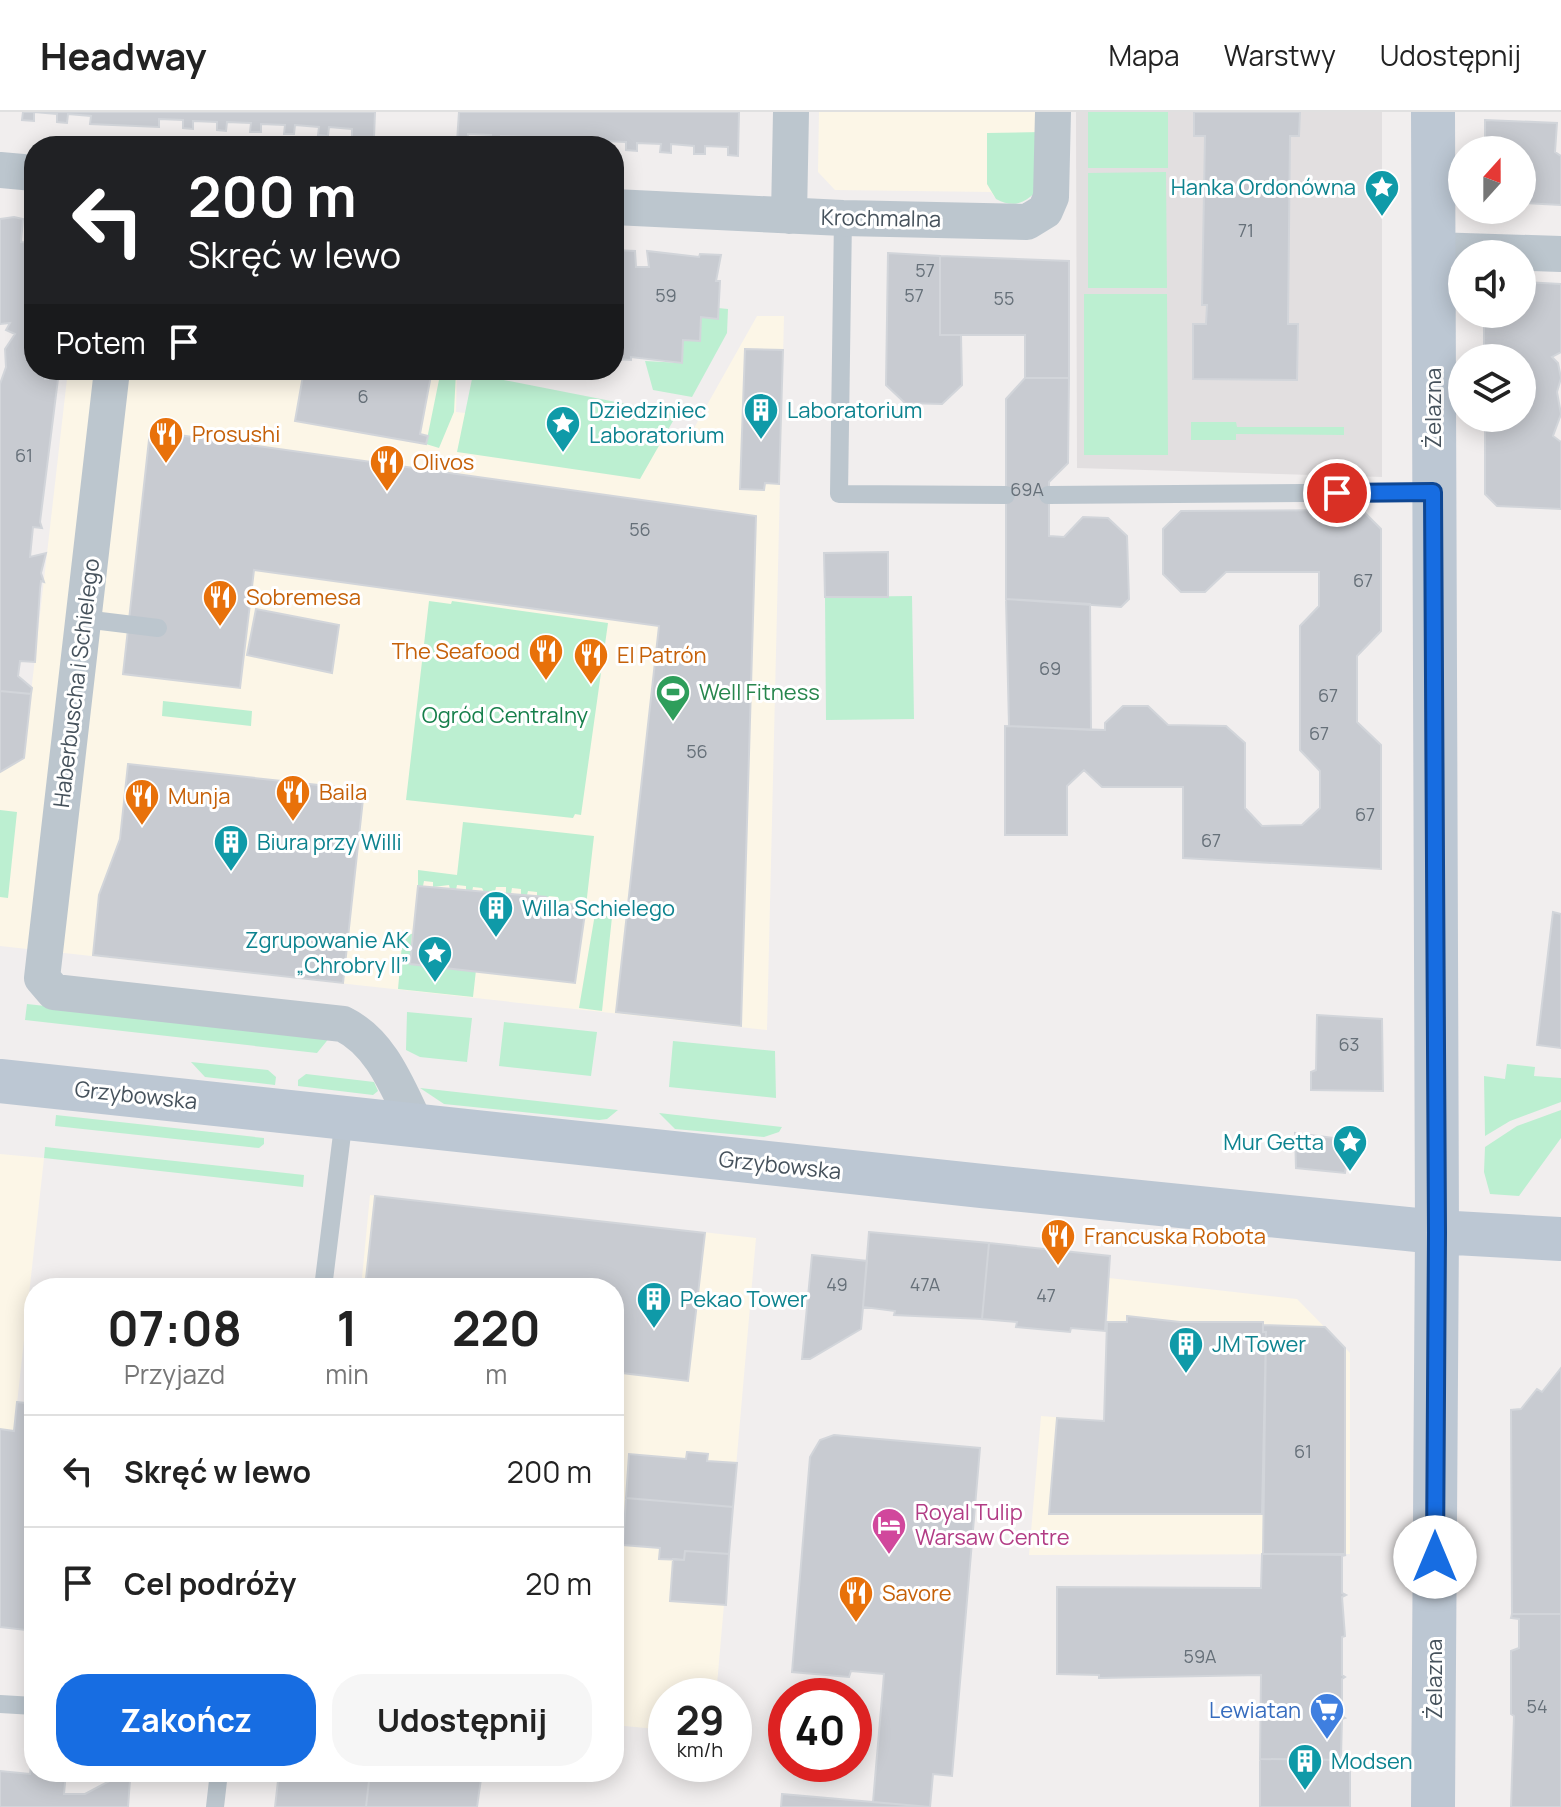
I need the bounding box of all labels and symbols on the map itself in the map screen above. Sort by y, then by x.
north arrow [1448,136,1536,224]
place icon: Hanka Ordonówna [1363,168,1401,218]
place label: Hanka Ordonówna [1171,172,1356,202]
street label: Krochmalna [821,202,941,234]
house number: 71 [1238,218,1254,242]
house number: 57 [915,258,935,282]
house number: 59 [655,283,677,307]
house number: 57 [904,283,924,307]
house number: 55 [994,286,1014,310]
street label: Żelazna [1418,368,1448,448]
house number: 6 [357,384,369,408]
building icon: Laboratorium [742,391,780,441]
place label: Dziedziniec Laboratorium [589,395,724,450]
place label: Laboratorium [787,395,922,425]
place icon: Dziedziniec Laboratorium [544,404,582,454]
restaurant icon: Prosushi [147,415,185,465]
place label: Prosushi [192,419,280,449]
house number: 61 [15,443,33,467]
restaurant icon: Olivos [368,443,406,493]
place label: Olivos [413,447,474,477]
pin [1303,459,1371,527]
house number: 69A [1010,477,1044,501]
house number: 56 [629,517,651,541]
street label: Haberbuscha i Schielego [46,557,106,809]
house number: 67 [1353,568,1373,592]
restaurant icon: Sobremesa [201,578,239,628]
place label: Sobremesa [246,582,361,612]
restaurant icon: The Seafood [527,632,565,682]
place label: The Seafood [392,636,520,666]
restaurant icon: El Patrón [572,636,610,686]
place label: El Patrón [617,640,707,670]
house number: 69 [1039,656,1061,680]
sports icon: Well Fitness [654,673,692,723]
place label: Well Fitness [699,677,820,707]
house number: 67 [1318,683,1338,707]
park label: Ogród Centralny [422,700,589,730]
house number: 67 [1309,721,1329,745]
house number: 56 [686,739,708,763]
restaurant icon: Baila [274,773,312,823]
restaurant icon: Munja [123,777,161,827]
place label: Baila [319,777,367,807]
place label: Munja [168,781,230,811]
house number: 67 [1355,802,1375,826]
building icon: Biura przy Willi [212,823,250,873]
place label: Biura przy Willi [257,827,402,857]
house number: 67 [1201,828,1221,852]
building icon: Willa Schielego [477,889,515,939]
place label: Willa Schielego [522,893,675,923]
place label: Zgrupowanie AK „Chrobry II” [245,925,410,980]
place icon: Zgrupowanie AK „Chrobry II” [416,934,454,984]
house number: 63 [1338,1032,1360,1056]
street label: Grzybowska [73,1074,199,1116]
place icon: Mur Getta [1331,1123,1369,1173]
place label: Mur Getta [1223,1127,1324,1157]
street label: Grzybowska [717,1144,843,1186]
restaurant icon: Francuska Robota [1039,1217,1077,1267]
place label: Francuska Robota [1084,1221,1266,1251]
house number: 49 [826,1272,848,1296]
house number: 47A [910,1272,941,1296]
building icon: Pekao Tower [635,1280,673,1330]
house number: 47 [1036,1283,1056,1307]
place label: Pekao Tower [680,1284,808,1314]
building icon: JM Tower [1167,1325,1205,1375]
place label: JM Tower [1212,1329,1306,1359]
house number: 61 [1294,1439,1312,1463]
place label: Royal Tulip Warsaw Centre [915,1497,1070,1552]
hotel icon: Royal Tulip Warsaw Centre [870,1506,908,1556]
position arrow [1393,1515,1477,1599]
restaurant icon: Savore [837,1574,875,1624]
place label: Savore [882,1578,952,1608]
street label: Żelazna [1419,1639,1449,1719]
house number: 59A [1184,1644,1217,1668]
speed limit sign: 40 [768,1678,872,1782]
supermarket icon: Lewiatan [1308,1691,1346,1741]
house number: 54 [1526,1694,1548,1718]
place label: Lewiatan [1209,1695,1301,1725]
building icon: Modsen [1286,1742,1324,1792]
place label: Modsen [1331,1746,1413,1776]

